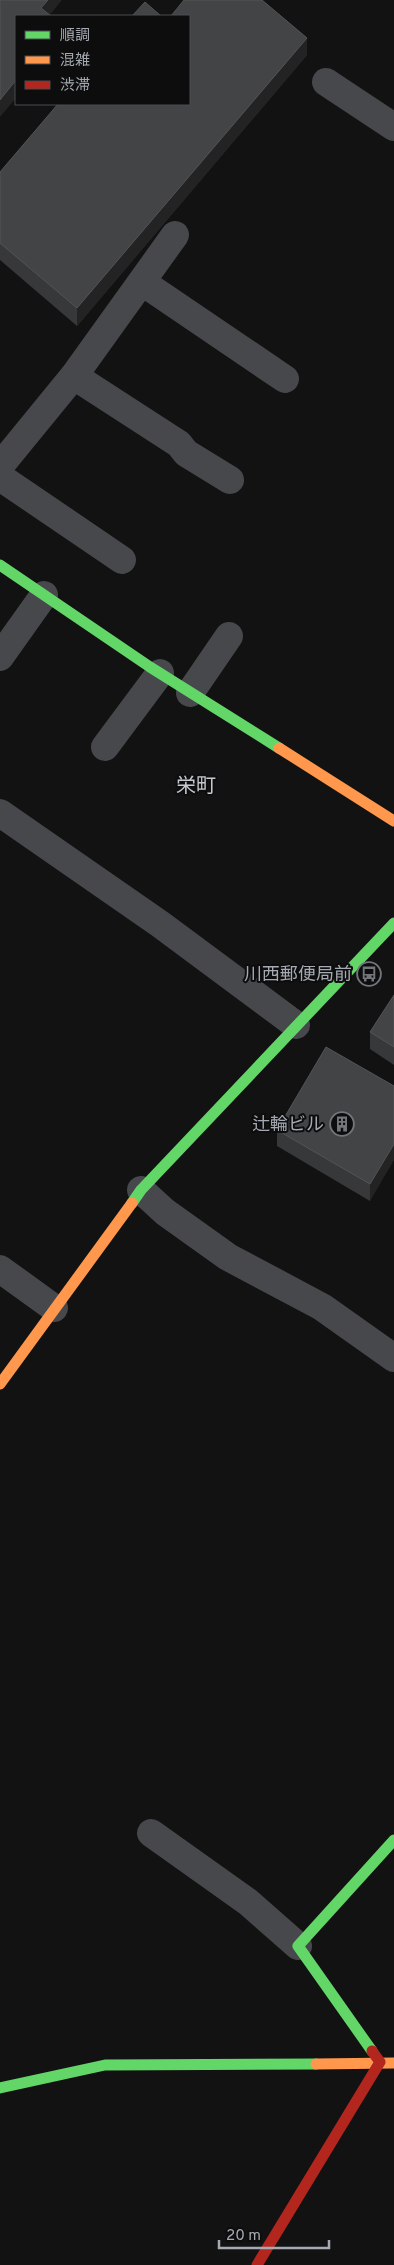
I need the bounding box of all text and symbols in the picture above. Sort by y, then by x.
legend [15,15,190,105]
text: 順調 [60,27,90,46]
text: 混雑 [60,52,90,71]
text: 渋滞 [60,77,90,96]
district label: 栄町 [176,774,216,800]
bus stop icon: 川西郵便局前 [356,961,382,987]
place label: 川西郵便局前 [244,964,352,987]
building icon: 辻輪ビル [329,1111,355,1137]
place label: 辻輪ビル [252,1114,324,1137]
scale bar [219,2218,329,2250]
text: 20 m [226,2227,261,2246]

